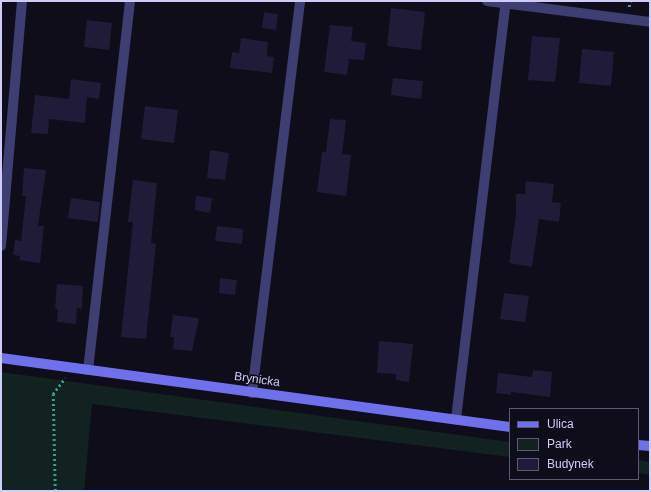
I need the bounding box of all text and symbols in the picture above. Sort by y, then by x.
street label: Brynicka [233,370,281,390]
legend [509,408,639,480]
text: Ulica [547,417,574,431]
text: Park [547,437,572,451]
text: Budynek [547,457,594,471]

